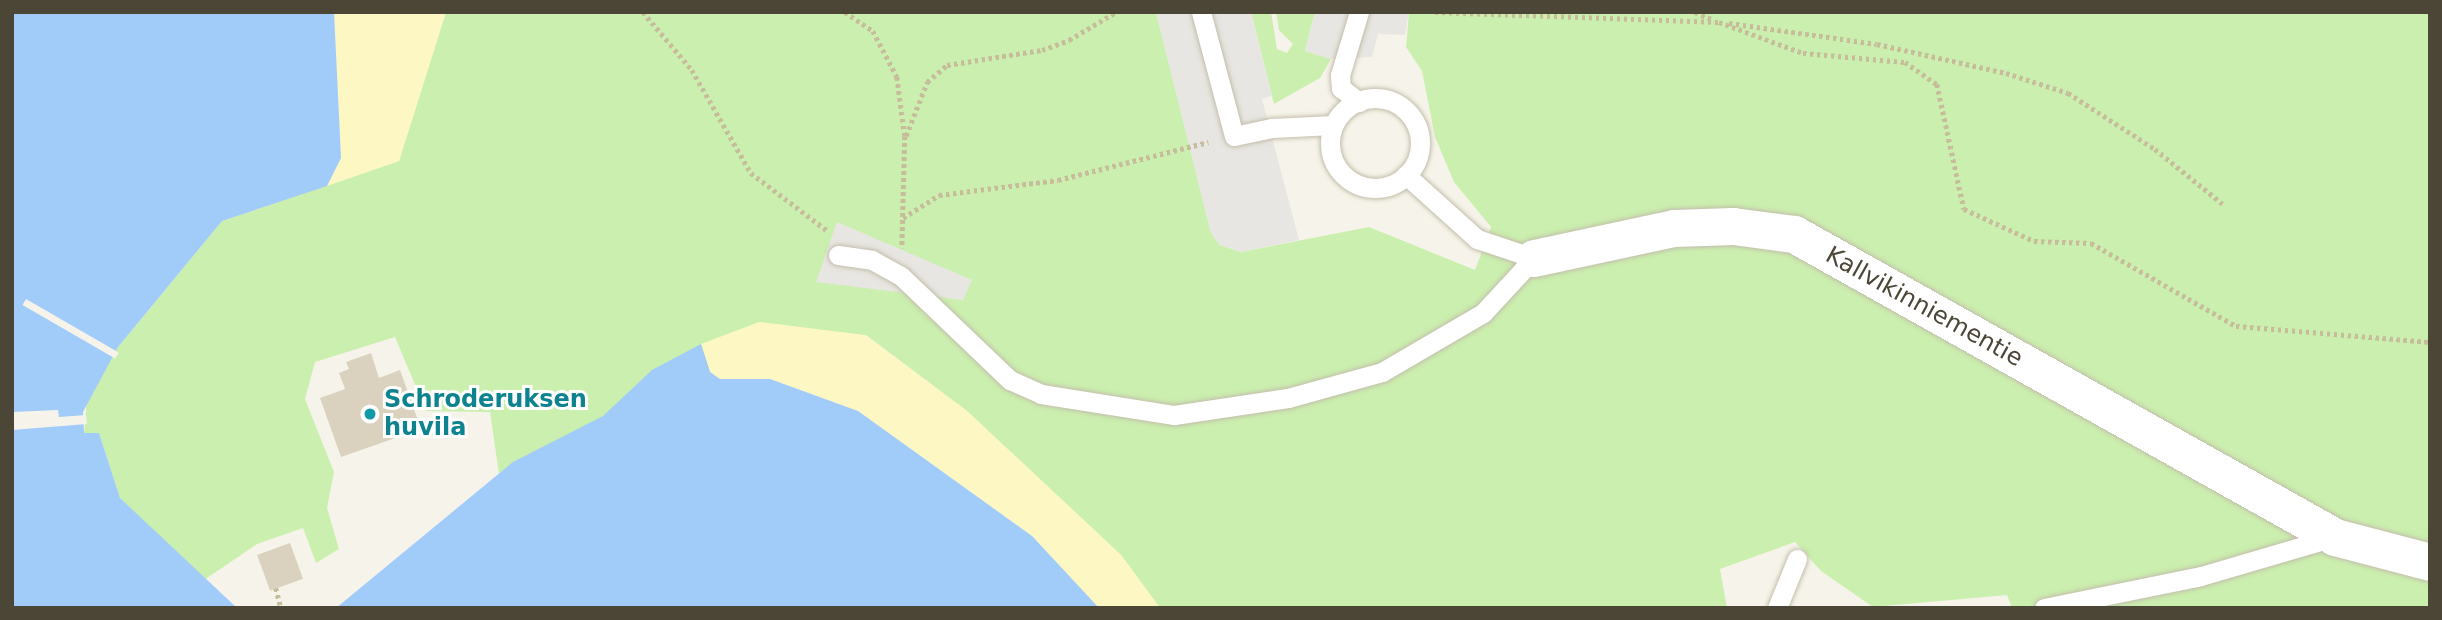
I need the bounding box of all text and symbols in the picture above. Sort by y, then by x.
street label: Kallvikinniementie [1820,241,2028,373]
place label: Schroderuksen huvila [384,386,587,442]
marker: Schroderuksen huvila [362,406,378,422]

